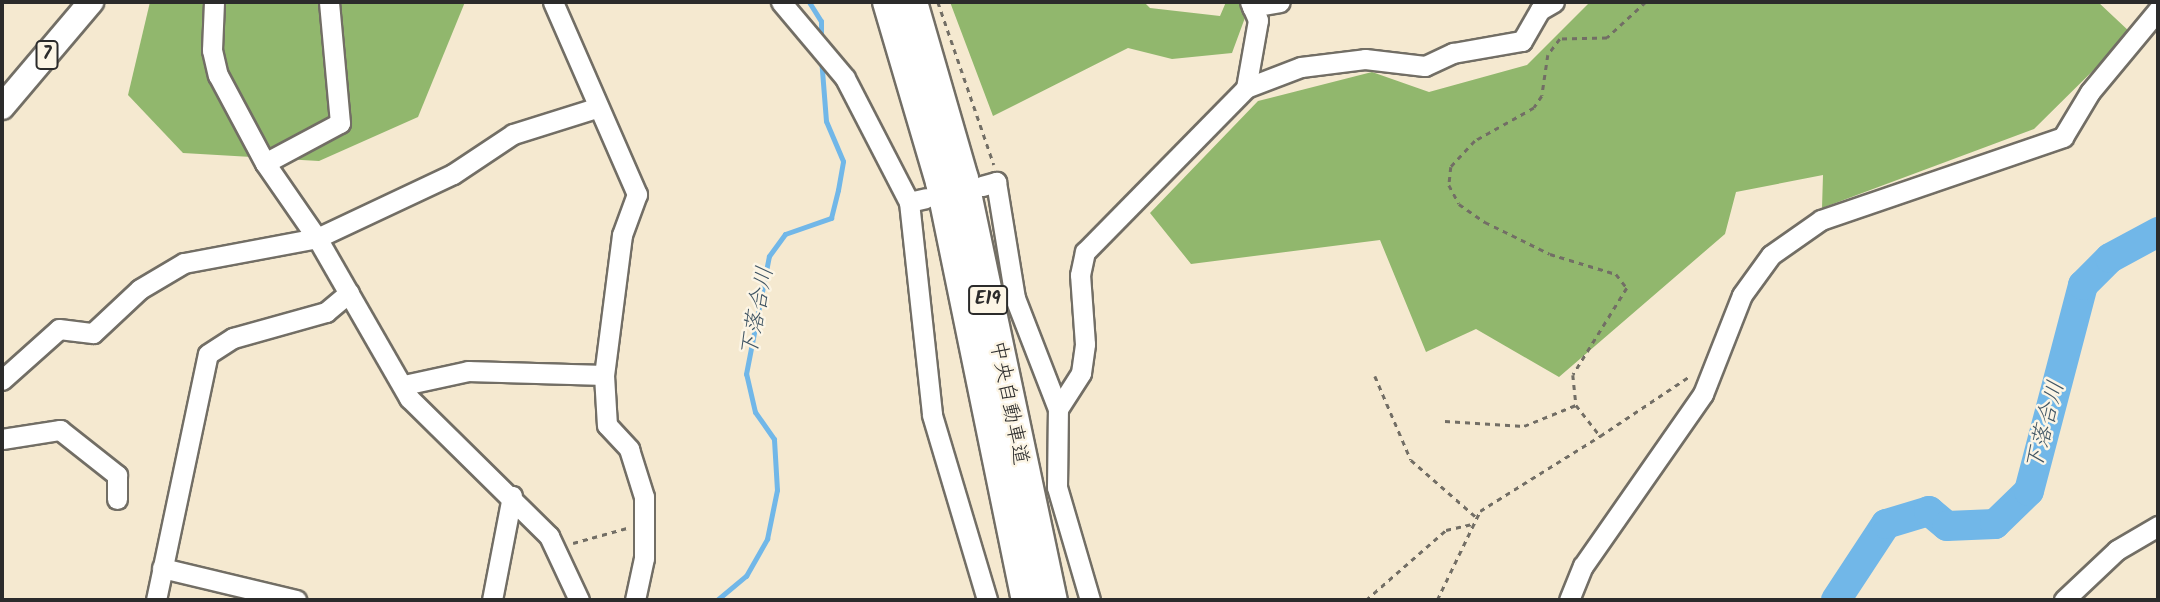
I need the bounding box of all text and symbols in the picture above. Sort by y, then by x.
road number: 7 [35,40,59,70]
water label: 下落合川 [736,264,780,360]
road number: E19 [967,284,1009,316]
street label: 中央自動車道 [984,339,1032,467]
water label: 下落合川 [2021,378,2071,474]

